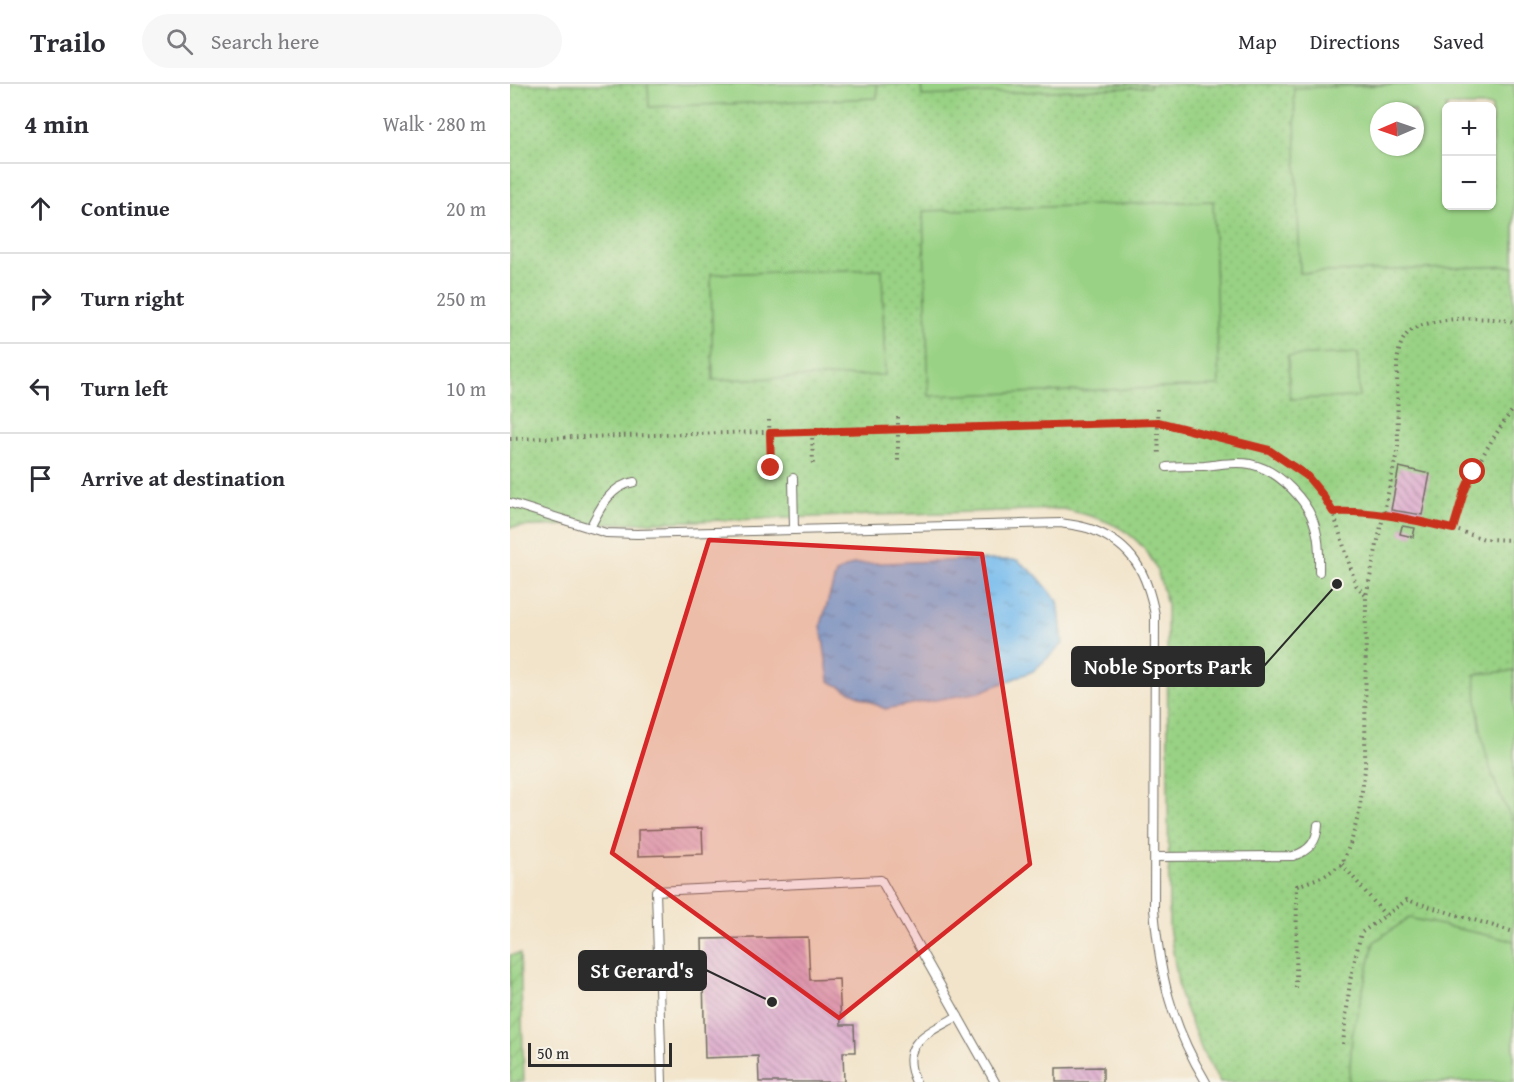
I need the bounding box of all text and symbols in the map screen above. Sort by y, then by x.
search box [142,14,562,68]
text: Trailo [30,21,106,62]
icon: search [163,25,196,58]
text: Search here [211,25,319,57]
text: Map [1238,26,1277,57]
text: Directions [1310,26,1400,57]
text: Saved [1433,26,1484,57]
north arrow [1370,102,1424,156]
map controls [1442,102,1496,210]
button: + [1442,102,1496,156]
text: 4 min [24,104,89,143]
text: Walk · 280 m [383,109,486,138]
button: − [1442,156,1496,210]
icon: ahead [24,192,57,225]
text: Continue [81,192,170,224]
text: 20 m [446,194,486,223]
icon: right [24,282,57,315]
text: Turn right [81,282,184,314]
text: 250 m [436,284,486,313]
icon: left [24,372,57,405]
text: Turn left [81,372,168,404]
text: 10 m [446,374,486,403]
route end [757,454,783,480]
route start [1459,458,1485,484]
icon: arrive [24,462,57,495]
text: Arrive at destination [81,462,285,494]
callout: Noble Sports Park [1072,647,1264,686]
text: Noble Sports Park [1084,651,1253,682]
callout: St Gerard's [579,951,706,990]
text: St Gerard's [590,955,694,986]
scale bar [528,1040,672,1068]
text: 50 m [537,1041,569,1065]

